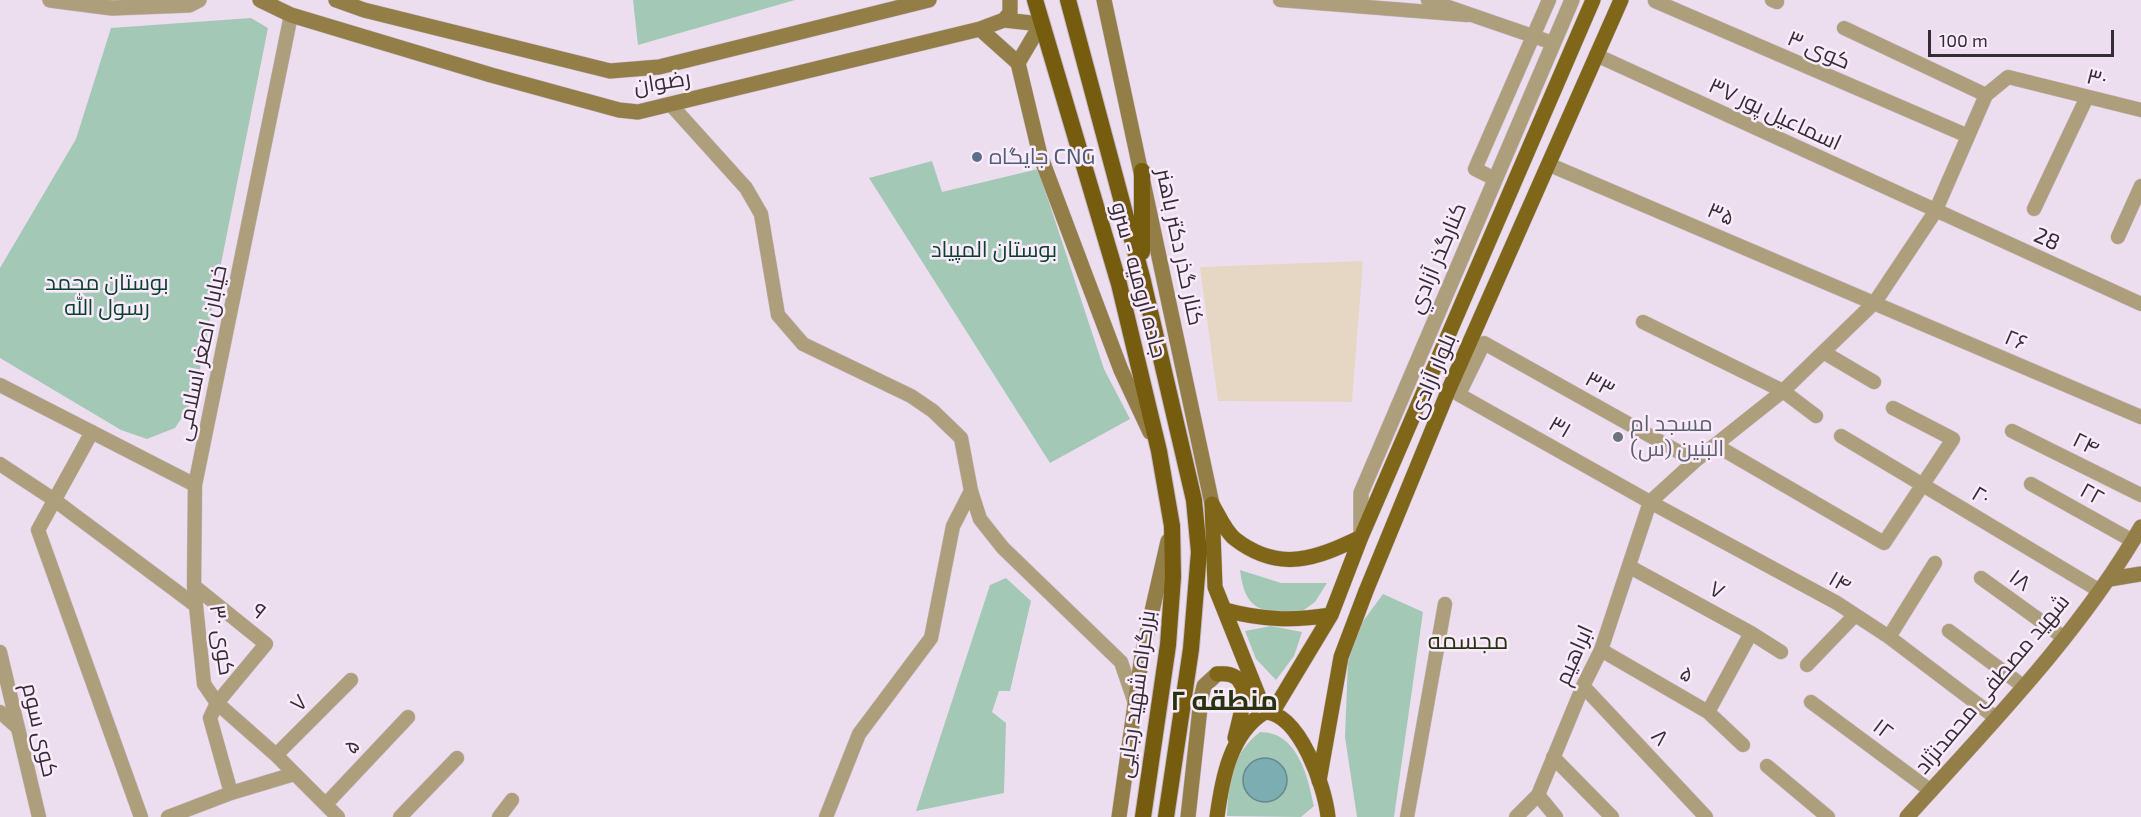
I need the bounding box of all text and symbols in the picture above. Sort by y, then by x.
scale bar [1931,18,2117,56]
street label: کوی ۳ [1783,25,1855,75]
text: 100 m [1939,29,1988,51]
street label: ۳۰ [2084,63,2110,93]
street label: رضوان [632,64,692,100]
street label: اسماعیل پور ۳۷ [1705,72,1845,156]
place label: جایگاه CNG [989,144,1095,170]
marker: جایگاه CNG [970,150,984,164]
street label: کنار گذر دکتر باهنر [1150,166,1210,328]
street label: ۳۵ [1703,197,1739,231]
street label: جاده ارومیه - سرو [1106,199,1172,361]
street label: کنارگذر آزادي [1402,199,1472,317]
street label: 28 [2030,222,2064,256]
park label: بوستان المپیاد [931,237,1057,263]
street label: خیابان اصغر اسلامی [169,263,233,443]
park label: بوستان محمد رسول الله [45,270,169,322]
street label: ۲۶ [2001,324,2031,356]
street label: بلوار آزادی [1402,329,1462,423]
street label: ۳۳ [1581,365,1619,403]
street label: ۳۱ [1544,410,1576,444]
place label: مسجد ام البنین (س) [1630,411,1724,463]
street label: ۲۴ [2068,426,2104,462]
marker: مسجد ام البنین (س) [1611,430,1625,444]
street label: ۲۲ [2075,477,2109,511]
street label: ۲۰ [1967,480,1995,512]
street label: ۱۸ [2004,563,2036,597]
street label: ۱۴ [1824,565,1856,599]
street label: ۷ [1705,575,1729,605]
street label: شهید مصطفی محمدنژاد [1909,589,2075,779]
street label: ۹ [246,597,272,625]
street label: کوی ۳۰ [204,603,240,677]
street label: بزرگراه شهید رجایی [1111,608,1161,780]
street label: ابراهیم [1549,621,1599,689]
district label: مجسمه [1428,627,1508,655]
street label: ۵ [1675,660,1699,688]
street label: کوی سوم [16,680,64,780]
district label: منطقه ۲ [1170,684,1278,718]
street label: ۷ [285,689,313,717]
street label: ۱۲ [1868,713,1898,745]
street label: ۸ [1646,723,1674,751]
street label: ۵ [338,733,366,759]

